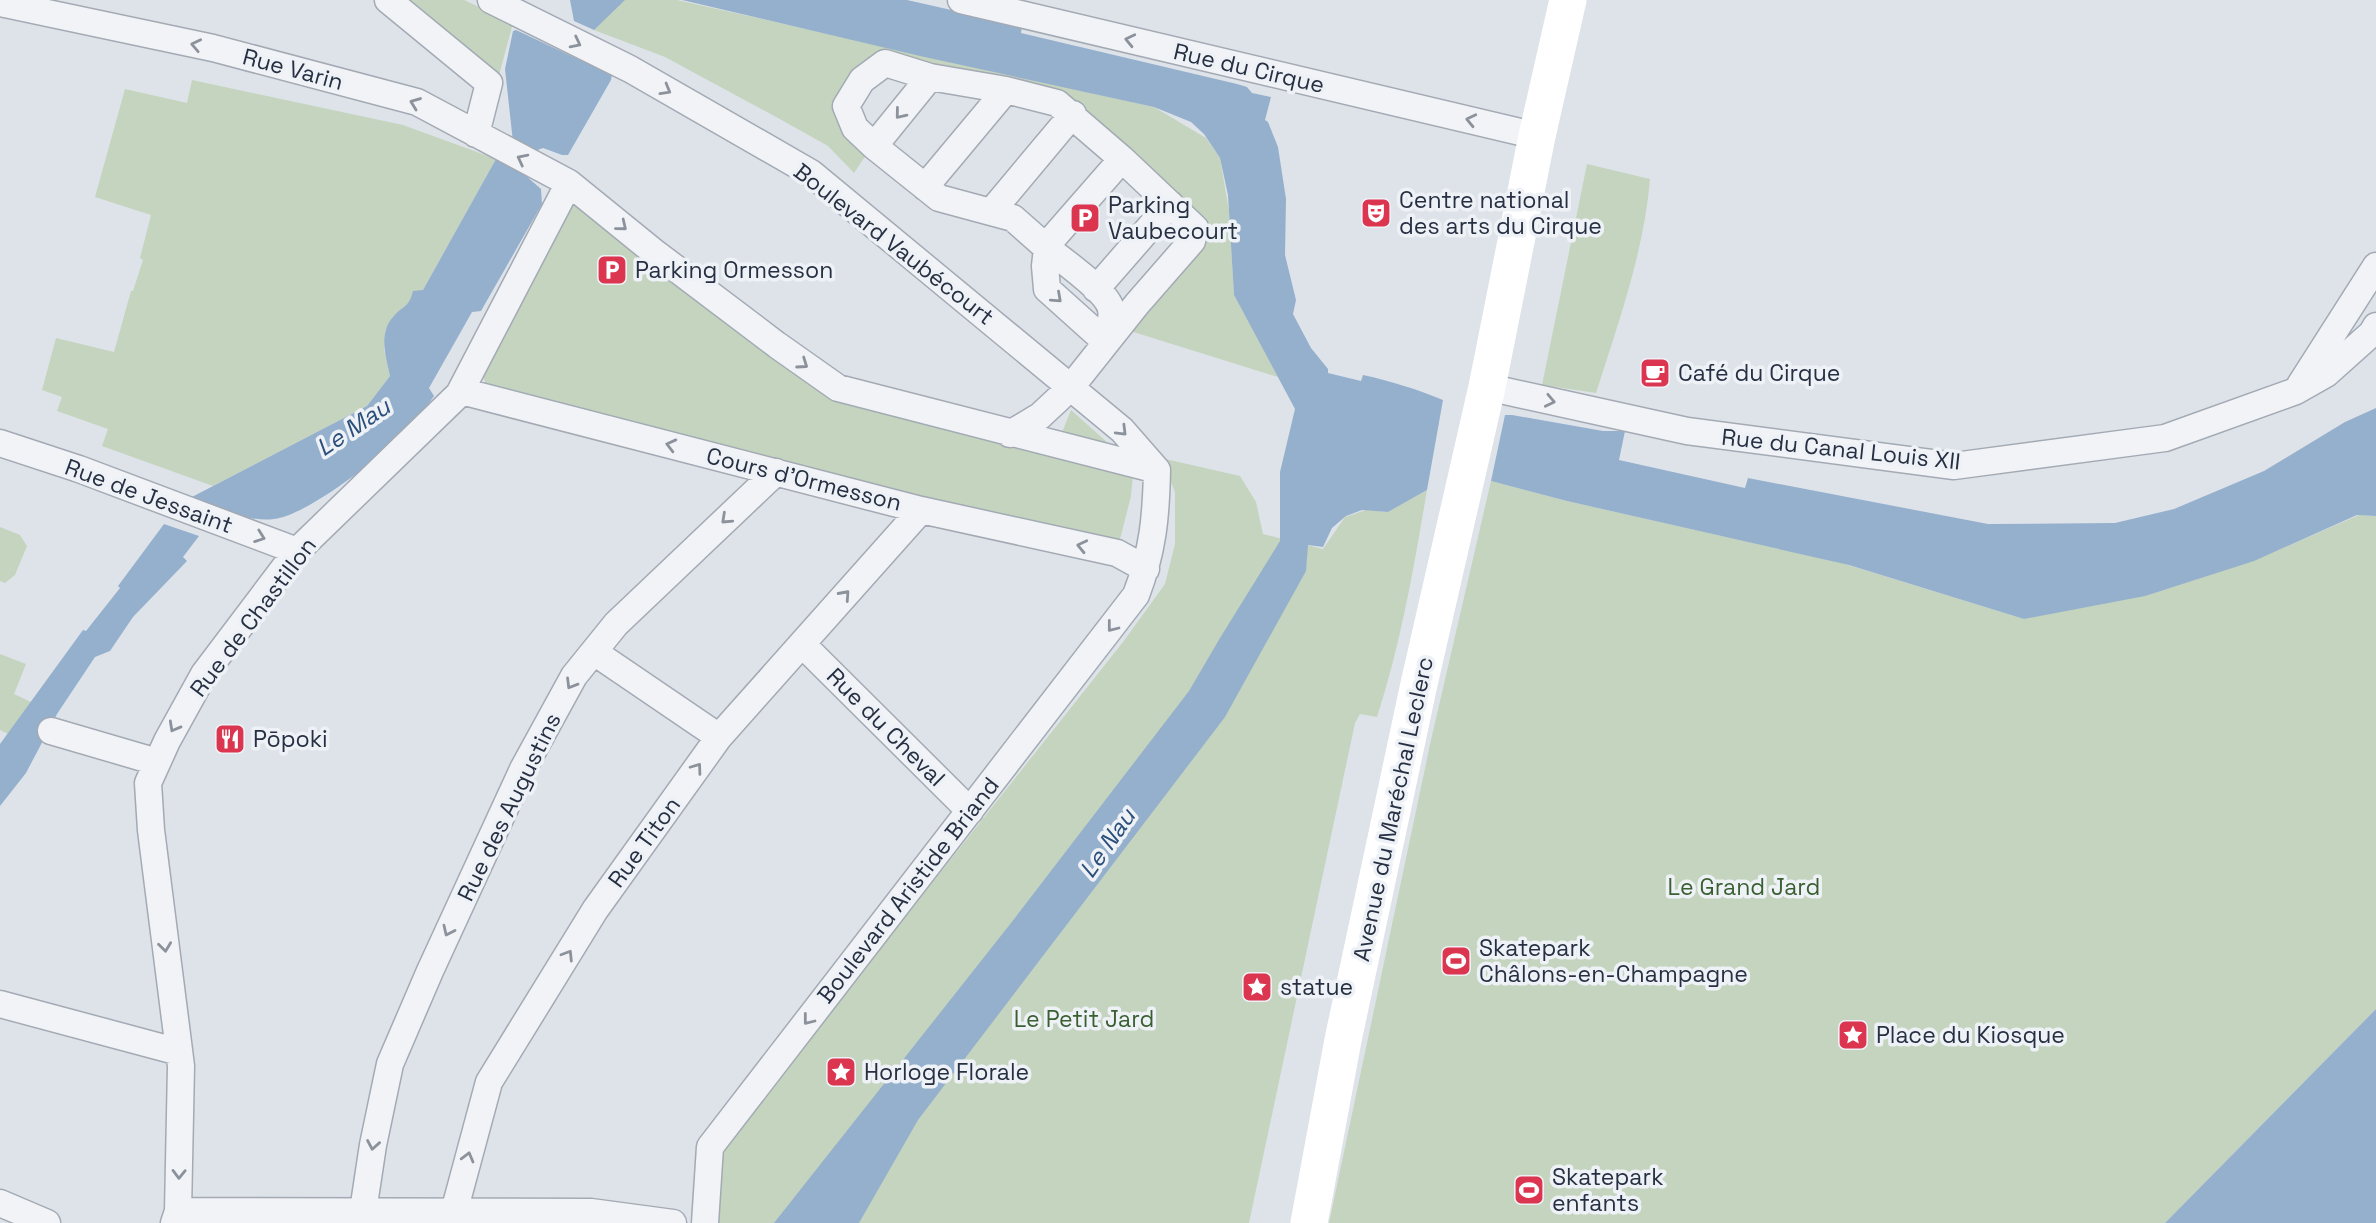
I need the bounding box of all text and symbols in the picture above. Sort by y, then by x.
one-way arrow [569,34,582,48]
one-way arrow [1124,34,1136,48]
street label: Rue du Cirque [1171,36,1327,100]
one-way arrow [190,38,202,53]
street label: Rue Varin [239,41,347,97]
one-way arrow [659,82,671,95]
one-way arrow [410,97,422,111]
one-way arrow [896,106,908,119]
one-way arrow [1465,114,1477,129]
one-way arrow [517,153,530,167]
street label: Boulevard Vaubécourt [788,156,1000,332]
place label: Centre national des arts du Cirque [1399,185,1602,241]
place label: Parking Vaubecourt [1108,190,1238,246]
theatre icon: Centre national des arts du Cirque [1359,196,1393,230]
parking icon: Parking Vaubecourt [1068,201,1102,235]
one-way arrow [614,218,627,230]
parking icon: Parking Ormesson [595,253,629,287]
place label: Parking Ormesson [635,255,833,285]
one-way arrow [1049,290,1062,302]
one-way arrow [795,356,808,368]
cafe icon: Café du Cirque [1638,356,1672,390]
place label: Café du Cirque [1678,358,1840,388]
water label: Le Mau [310,390,397,463]
one-way arrow [1544,393,1556,408]
street label: Rue du Canal Louis XII [1720,422,1962,476]
one-way arrow [1114,423,1127,436]
one-way arrow [665,439,677,453]
street label: Cours d'Ormesson [703,440,905,518]
street label: Rue de Jessaint [61,452,237,540]
one-way arrow [722,511,735,523]
one-way arrow [254,529,266,543]
street label: Rue de Chastillon [183,531,323,703]
one-way arrow [1077,539,1089,554]
one-way arrow [837,590,849,603]
one-way arrow [1107,619,1120,632]
street label: Avenue du Maréchal Leclerc [1346,654,1440,964]
street label: Rue du Cheval [820,661,952,793]
one-way arrow [566,676,579,689]
street label: Rue des Augustins [450,708,568,906]
one-way arrow [169,720,182,732]
restaurant icon: Pōpoki [213,722,247,756]
place label: Pōpoki [253,724,328,754]
one-way arrow [689,763,701,776]
street label: Boulevard Aristide Briand [810,771,1006,1009]
street label: Rue Titon [601,791,687,893]
water label: Le Nau [1072,801,1143,884]
park label: Le Grand Jard [1668,872,1820,902]
one-way arrow [442,924,456,936]
place label: Skatepark Châlons-en-Champagne [1479,933,1748,989]
one-way arrow [158,942,173,953]
sports icon: Skatepark Châlons-en-Champagne [1439,944,1473,978]
one-way arrow [559,949,572,962]
place icon: statue [1240,970,1274,1004]
place label: statue [1280,972,1353,1002]
park label: Le Petit Jard [1014,1004,1154,1034]
one-way arrow [803,1012,816,1025]
place icon: Place du Kiosque [1836,1018,1870,1052]
place label: Place du Kiosque [1876,1020,2065,1050]
place icon: Horloge Florale [824,1055,858,1089]
place label: Horloge Florale [864,1057,1029,1087]
one-way arrow [366,1139,381,1151]
one-way arrow [460,1151,474,1163]
place label: Skatepark enfants [1552,1162,1664,1218]
one-way arrow [171,1169,186,1180]
sports icon: Skatepark enfants [1512,1173,1546,1207]

